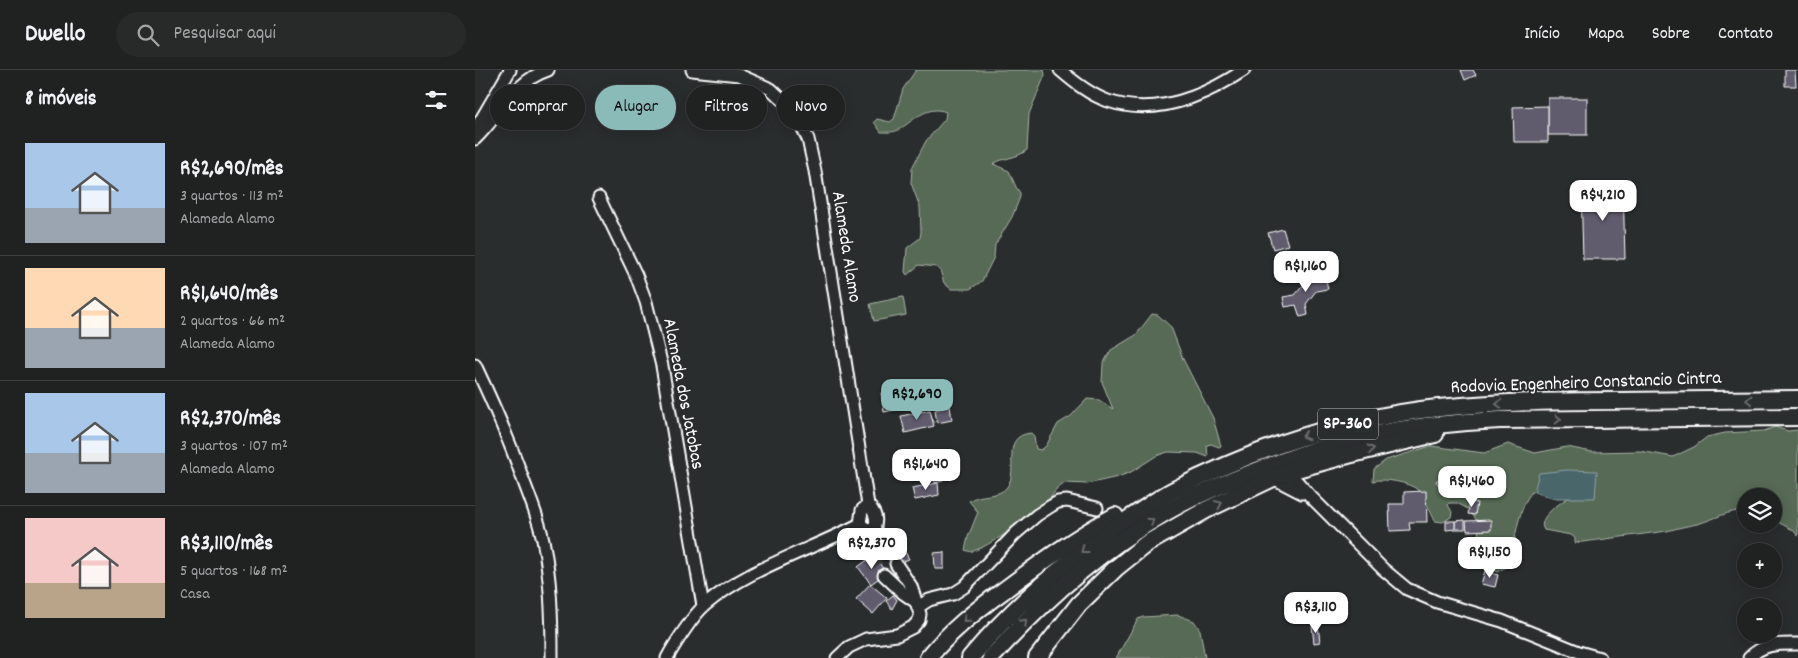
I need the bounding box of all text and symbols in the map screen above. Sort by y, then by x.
search box [116,12,466,57]
text: Dwello [25,18,86,52]
icon: search [134,21,162,49]
text: Pesquisar aqui [174,21,276,48]
text: Início [1524,22,1560,47]
text: Mapa [1588,22,1624,47]
text: Sobre [1652,22,1690,47]
text: Contato [1718,22,1773,47]
text: 8 imóveis [25,85,97,115]
chip: Comprar [490,85,585,130]
chip: Alugar [595,85,676,130]
chip: Filtros [686,85,767,130]
chip: Novo [777,85,845,130]
icon: filters [422,86,450,114]
text: R$2,690/mês [180,155,284,185]
icon: home [65,163,125,223]
pin: R$4,210 [1557,180,1649,222]
text: R$4,210 [1581,184,1625,207]
text: 3 quartos · 113 m² [180,185,284,208]
street label: Alameda Alamo [823,189,867,305]
text: Alameda Alamo [180,208,275,231]
pin: R$1,160 [1260,250,1352,293]
text: R$1,160 [1285,255,1327,278]
text: R$1,640/mês [180,280,278,310]
icon: home [65,288,125,348]
text: 2 quartos · 66 m² [180,310,285,333]
street label: Alameda dos Jatobas [654,316,710,472]
text: Alameda Alamo [180,333,275,356]
street label: Rodovia Engenheiro Constancio Cintra [1450,366,1723,402]
pin: R$2,690 [871,378,963,421]
text: R$2,690 [892,383,942,406]
one-way arrow [1745,395,1753,405]
one-way arrow [1495,398,1503,409]
text: R$2,370/mês [180,405,281,435]
road number: SP-360 [1318,408,1378,439]
icon: home [65,413,125,473]
one-way arrow [1554,414,1562,424]
one-way arrow [1301,430,1310,440]
text: 3 quartos · 107 m² [180,435,288,458]
one-way arrow [1366,444,1375,455]
pin: R$1,640 [880,448,972,491]
text: R$1,640 [903,453,949,476]
text: Alameda Alamo [180,458,275,481]
pin: R$1,460 [1426,466,1518,508]
text: R$1,460 [1449,470,1495,493]
map controls [1737,488,1782,643]
button: layers [1737,488,1782,533]
one-way arrow [1213,501,1222,511]
one-way arrow [1145,518,1155,527]
pin: R$2,370 [826,528,918,570]
text: R$3,110/mês [180,530,273,560]
text: R$2,370 [848,532,896,555]
pin: R$1,150 [1444,536,1536,579]
icon: home [65,538,125,598]
text: R$1,150 [1469,541,1511,564]
button: + [1737,543,1782,588]
one-way arrow [1080,544,1090,553]
text: 5 quartos · 168 m² [180,560,288,583]
text: Casa [180,583,210,606]
pin: R$3,110 [1270,592,1362,634]
text: R$3,110 [1295,596,1337,619]
button: − [1737,598,1782,643]
one-way arrow [963,613,972,622]
one-way arrow [1019,619,1028,628]

